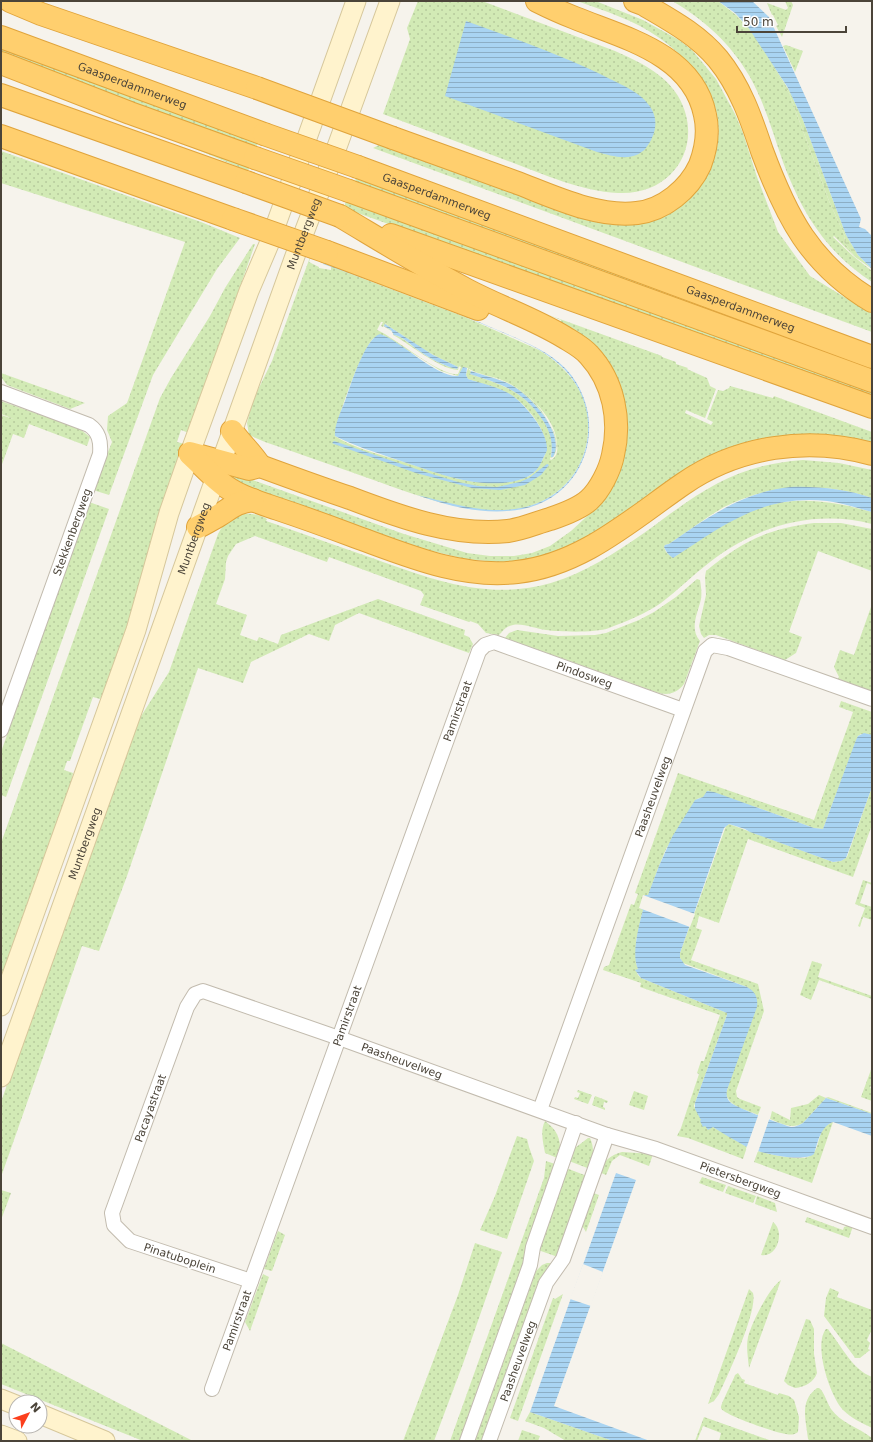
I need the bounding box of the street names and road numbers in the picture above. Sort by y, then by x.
street label: Gaasperdammerweg [76,60,188,112]
street label: Gaasperdammerweg [380,171,493,223]
street label: Muntbergweg [285,196,324,271]
street label: Gaasperdammerweg [684,283,797,335]
street label: Stekkenbergweg [51,487,94,578]
street label: Muntbergweg [175,501,213,576]
street label: Pindosweg [555,659,614,691]
street label: Pamirstraat [441,678,475,743]
street label: Paasheuvelweg [633,754,674,839]
street label: Muntbergweg [66,806,104,881]
street label: Pamirstraat [331,983,365,1048]
street label: Paasheuvelweg [359,1041,444,1082]
street label: Pacayastraat [132,1072,169,1144]
street label: Pietersbergweg [698,1159,783,1201]
street label: Pinatuboplein [142,1241,218,1276]
street label: Pamirstraat [220,1288,254,1353]
street label: Paasheuvelweg [498,1319,539,1404]

